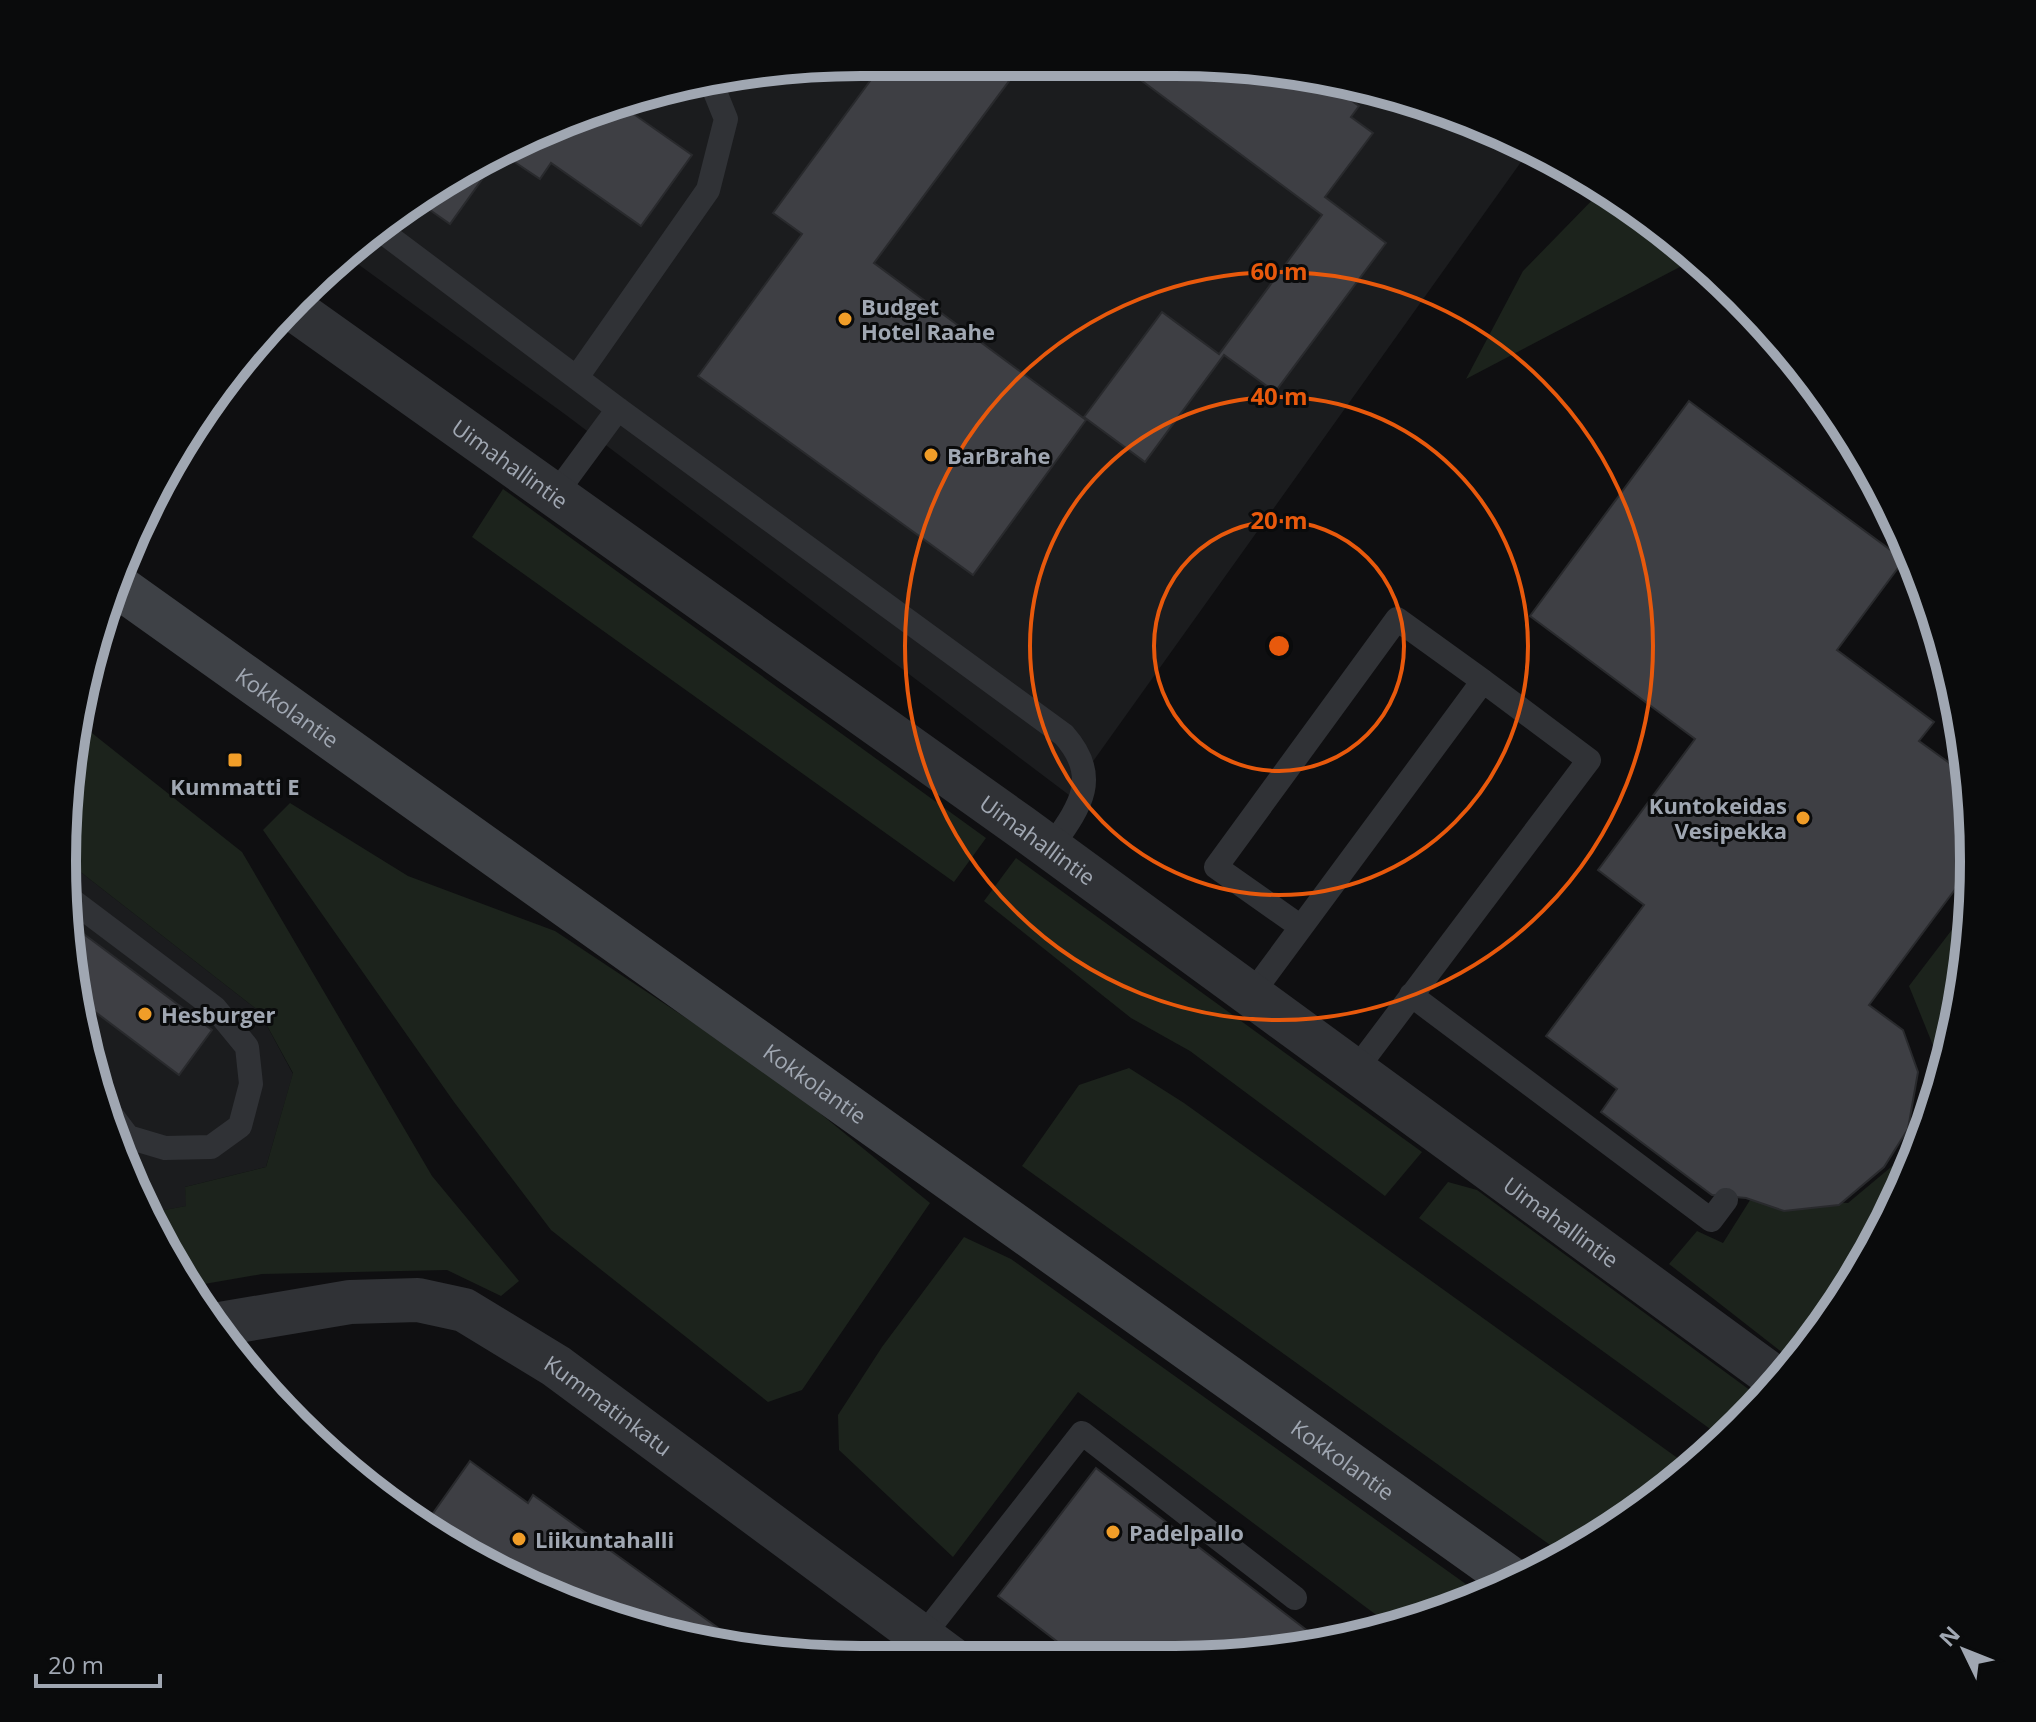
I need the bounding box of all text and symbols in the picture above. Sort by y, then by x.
text: 60 m [1250,254,1308,287]
place label: Budget Hotel Raahe [861,291,995,346]
marker: Budget Hotel Raahe [836,310,854,328]
text: 40 m [1250,379,1308,412]
street label: Uimahallintie [446,412,574,515]
place label: BarBrahe [947,440,1051,470]
marker: BarBrahe [922,446,940,464]
text: 20 m [1250,503,1308,536]
centre of rings [1265,632,1293,660]
street label: Kokkolantie [230,660,345,754]
marker: Kummatti E [226,751,244,769]
place label: Kummatti E [170,771,300,801]
street label: Uimahallintie [974,787,1102,891]
place label: Kuntokeidas Vesipekka [1649,790,1787,845]
marker: Kuntokeidas Vesipekka [1794,809,1812,827]
place label: Hesburger [161,999,276,1029]
marker: Hesburger [136,1005,154,1023]
street label: Kokkolantie [758,1036,873,1130]
street label: Uimahallintie [1498,1169,1625,1274]
street label: Kummatinkatu [539,1348,678,1462]
street label: Kokkolantie [1285,1412,1401,1506]
place label: Padelpallo [1129,1517,1244,1547]
marker: Padelpallo [1104,1523,1122,1541]
place label: Liikuntahalli [535,1524,674,1554]
marker: Liikuntahalli [510,1530,528,1548]
north arrow [1924,1610,2004,1690]
text: N [1932,1619,1966,1652]
scale bar [36,1638,160,1688]
text: 20 m [48,1648,104,1681]

